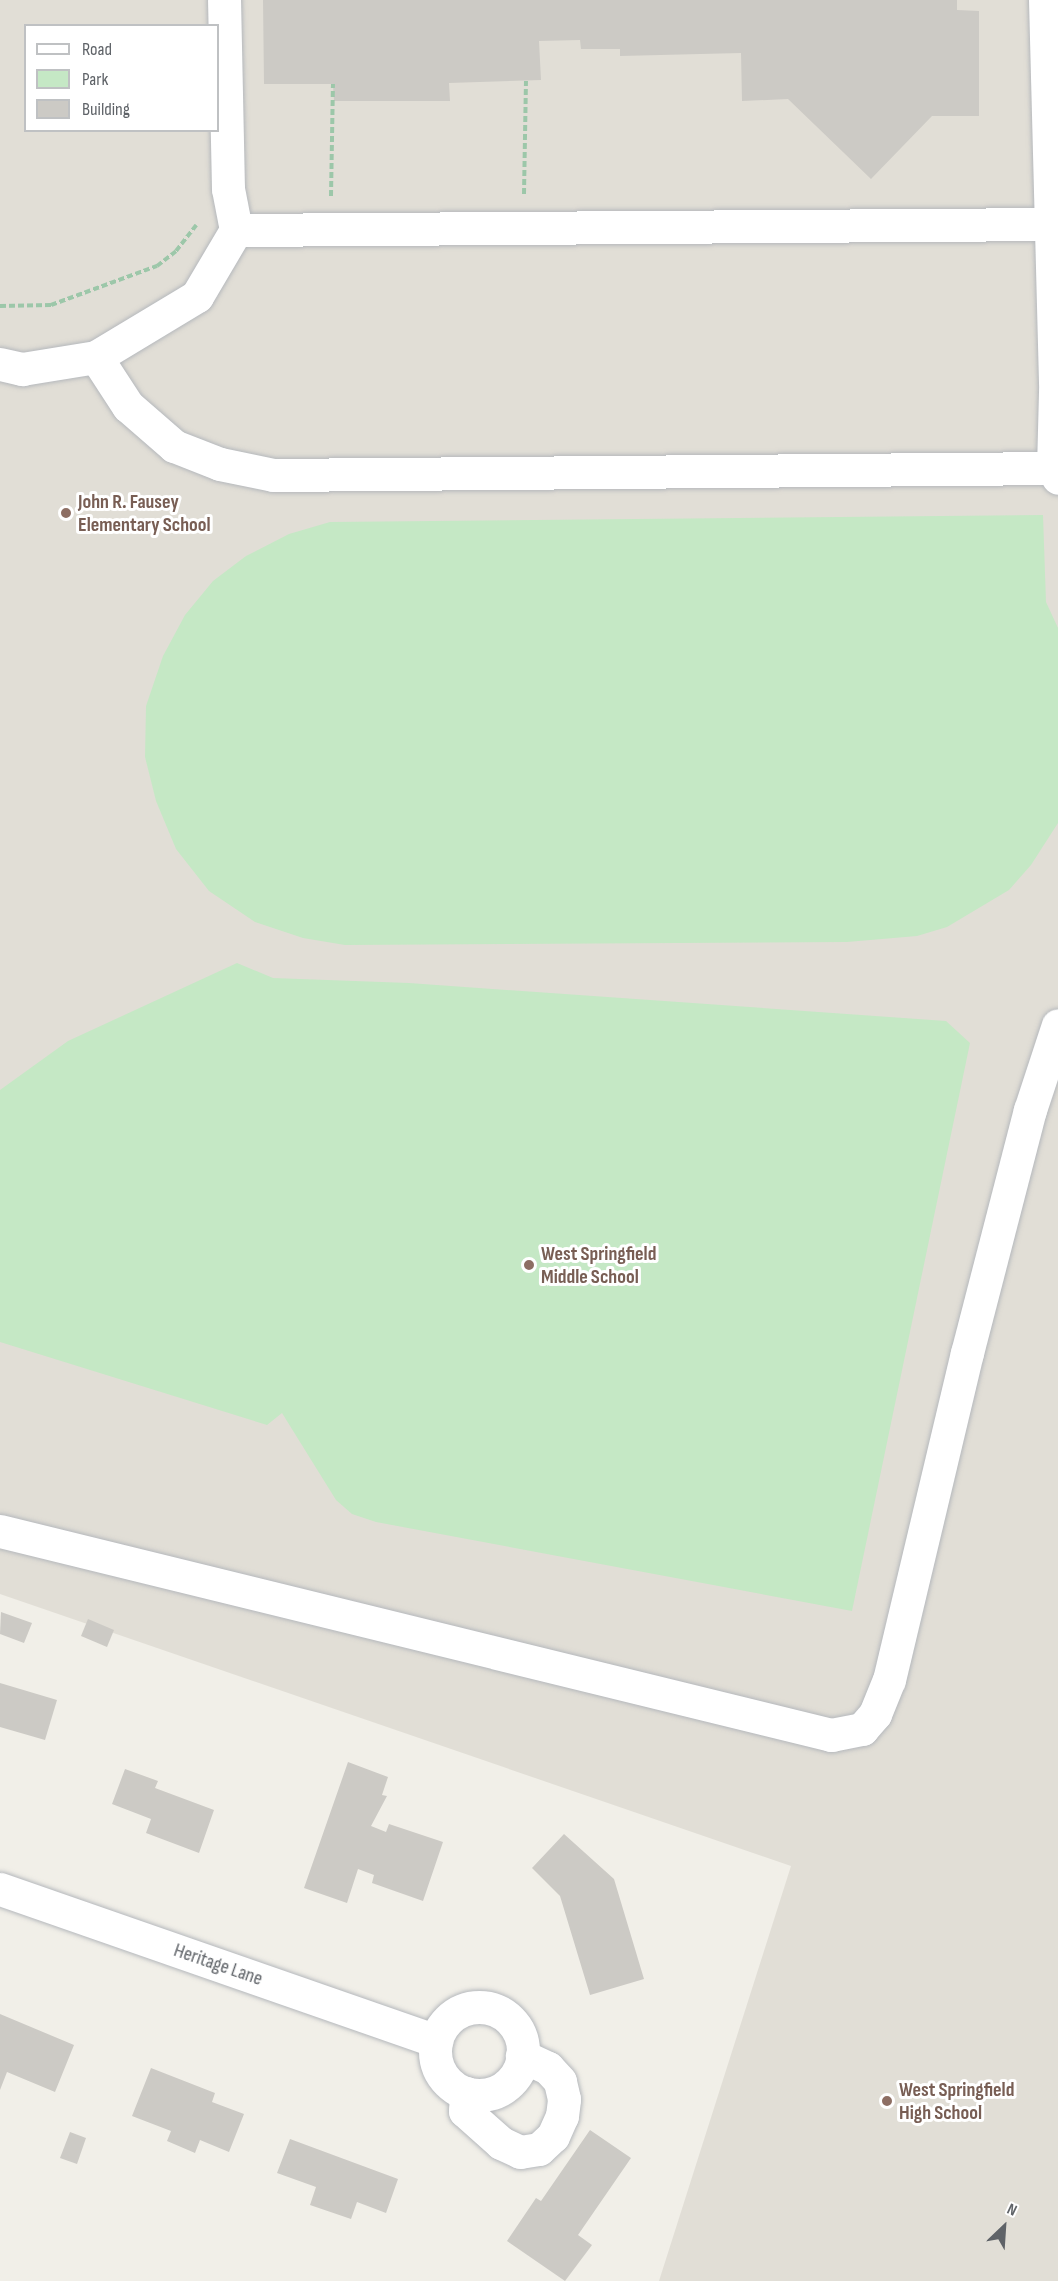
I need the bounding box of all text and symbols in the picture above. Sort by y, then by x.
legend [24,24,219,132]
text: Road [82,39,112,60]
text: Park [82,69,108,90]
text: Building [82,99,130,120]
place label: John R. Fausey Elementary School [78,490,211,537]
marker: John R. Fausey Elementary School [59,506,73,520]
place label: West Springfield Middle School [541,1242,656,1289]
marker: West Springfield Middle School [522,1258,536,1272]
street label: Heritage Lane [171,1939,265,1991]
place label: West Springfield High School [899,2078,1014,2125]
marker: West Springfield High School [880,2094,894,2108]
north arrow [974,2197,1034,2257]
text: N [1004,2200,1020,2221]

